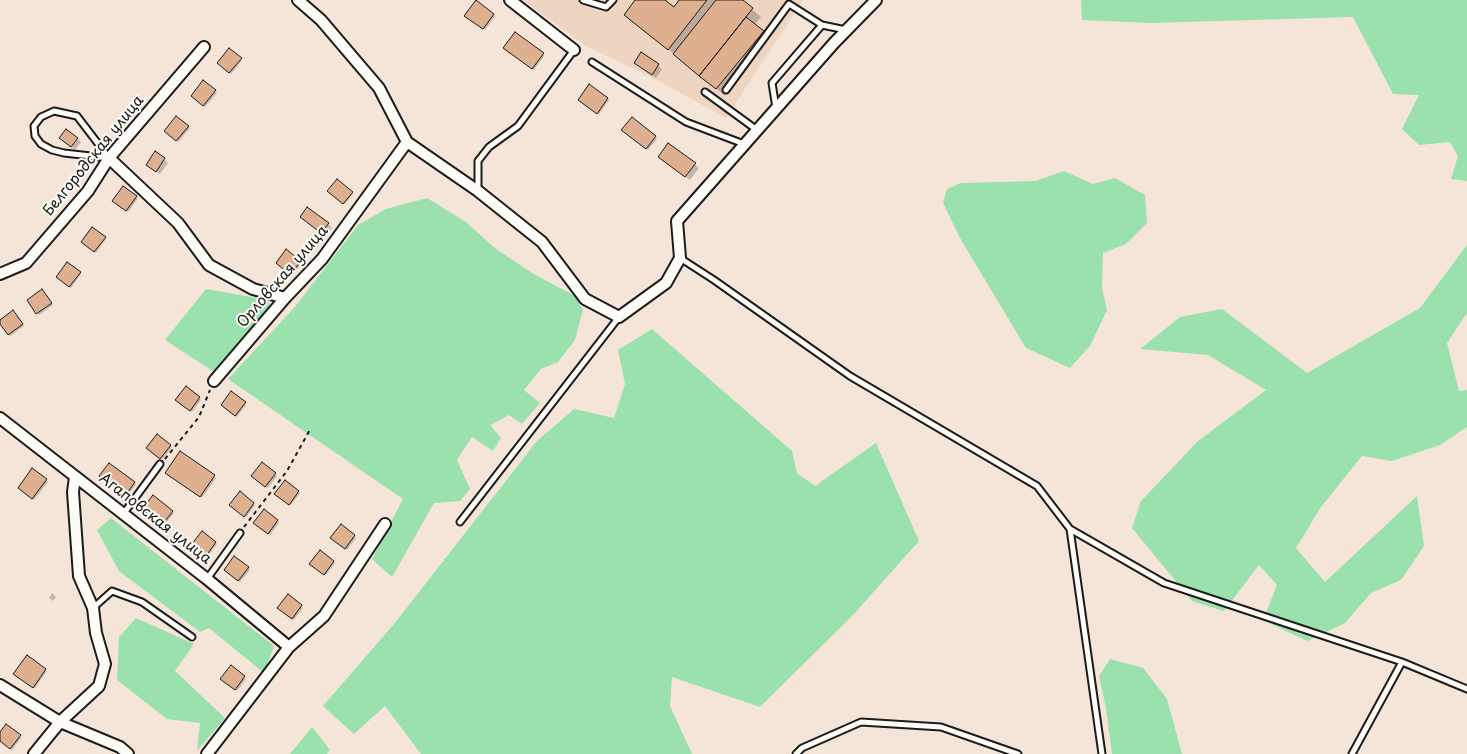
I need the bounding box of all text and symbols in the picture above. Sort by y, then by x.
street label: Белгородская улица [40,92,148,220]
street label: Орловская улица [234,222,332,332]
street label: Агаповская улица [95,470,215,568]

